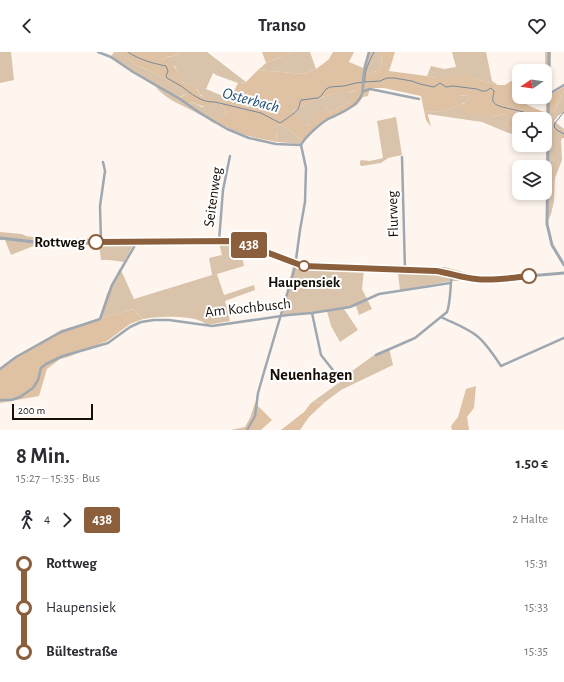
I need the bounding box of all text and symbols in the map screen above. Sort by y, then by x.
icon: back [16,15,38,37]
icon: heart [526,15,548,37]
text: Transo [258,17,306,35]
north arrow [512,64,552,104]
map controls [512,64,552,200]
water label: Osterbach [221,85,281,115]
button: locate [512,112,552,152]
button: layers [512,160,552,200]
street label: Seitenweg [201,165,225,228]
street label: Flurweg [385,190,401,238]
line badge: 438 [226,232,272,258]
marker: Rottweg [88,234,104,250]
place label: Rottweg [34,235,85,250]
text: 438 [239,238,259,252]
marker: Haupensiek [298,260,310,272]
unlabelled marker [521,268,537,284]
place label: Haupensiek [268,275,341,290]
street label: Am Kochbusch [204,296,292,320]
district label: Neuenhagen [270,367,352,383]
scale bar [12,402,93,421]
text: 200 m [18,405,45,416]
text: 8 Min. [16,445,70,467]
text: 1.50 € [516,456,548,471]
text: 15:27 – 15:35 · Bus [16,472,100,485]
icon: walk [16,509,38,531]
icon: forward [56,509,78,531]
text: 4 [44,513,50,526]
text: 438 [92,513,112,527]
text: 2 Halte [512,513,548,526]
text: Rottweg [46,556,97,571]
text: 15:31 [525,557,548,570]
text: Haupensiek [46,600,116,615]
text: 15:33 [524,601,548,614]
text: Bültestraße [46,644,118,659]
text: 15:35 [524,645,548,658]

